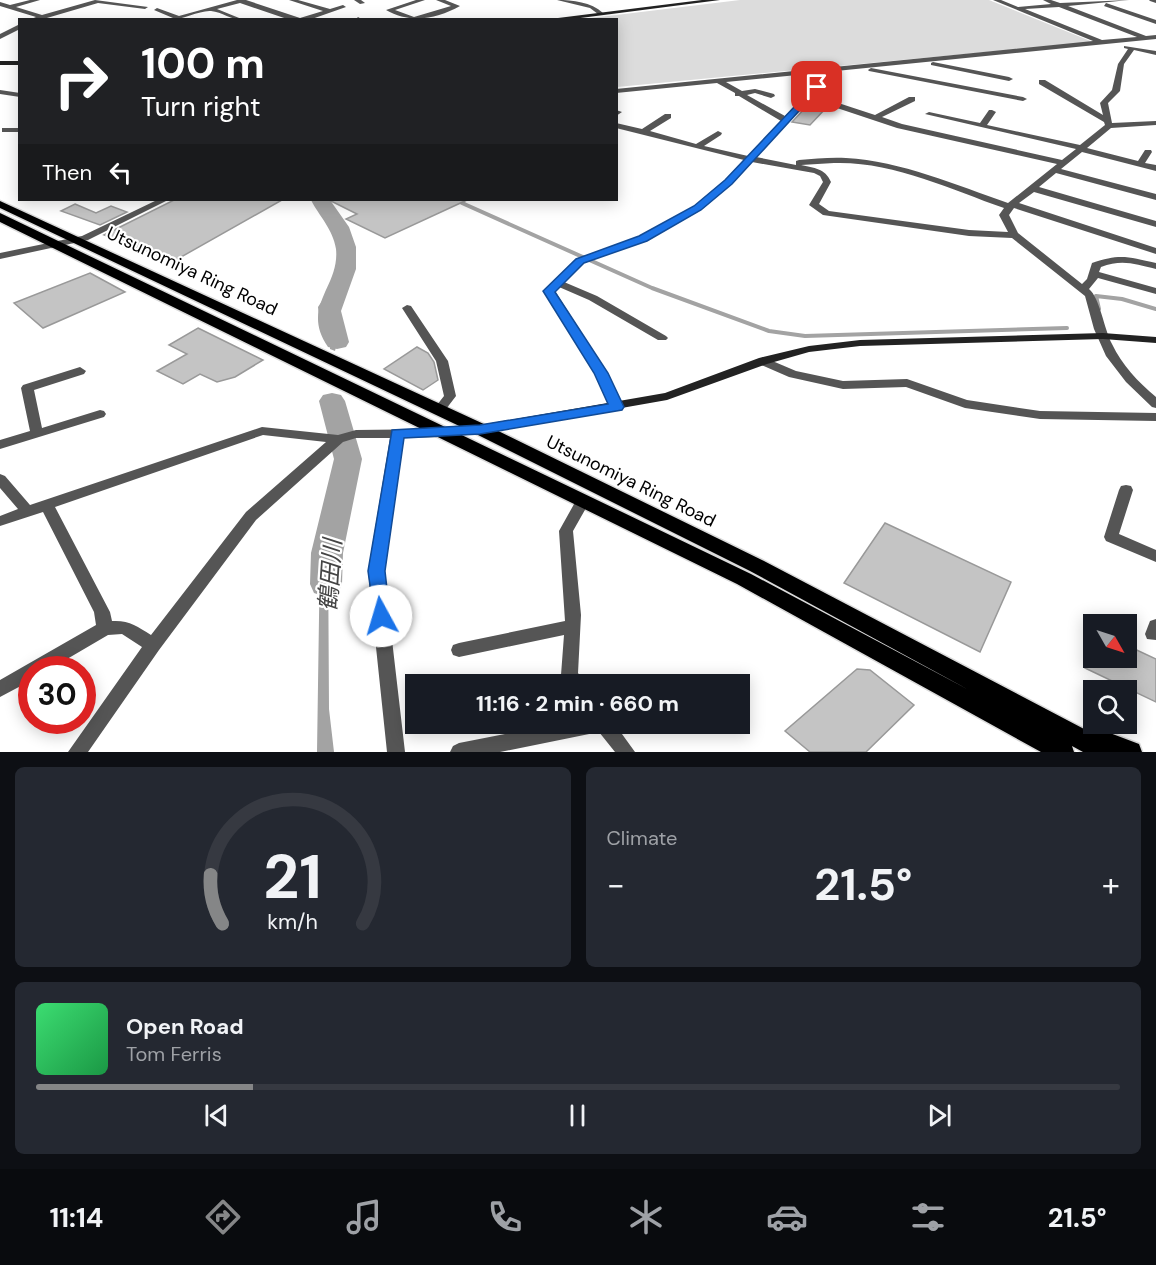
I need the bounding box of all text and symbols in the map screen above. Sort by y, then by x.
text: 100 m [141,36,265,91]
icon: right [42,42,120,120]
pin [791,61,842,112]
icon: arrive [800,70,833,103]
text: Turn right [141,89,261,124]
icon: left [104,156,137,189]
text: Then [42,158,92,187]
street label: Utsunomiya Ring Road [103,221,281,321]
street label: Utsunomiya Ring Road [542,430,720,532]
water label: 鶴田川 [312,535,348,612]
position arrow [349,584,413,648]
north arrow [1083,614,1137,668]
map controls [1083,614,1137,734]
speed limit sign: 30 [18,656,96,734]
button: search [1083,680,1137,734]
text: 11:16 · 2 min · 660 m [476,689,679,718]
text: Climate [607,825,677,851]
text: 21 [263,836,322,917]
text: 21.5° [814,855,912,914]
text: − [607,863,625,906]
text: + [1102,863,1120,906]
text: km/h [267,908,318,936]
text: Open Road [126,1012,244,1041]
text: Tom Ferris [126,1041,222,1067]
icon: previous [200,1099,233,1132]
icon: pause [561,1099,594,1132]
icon: next [923,1099,956,1132]
icon: directions [202,1196,244,1238]
icon: music [343,1196,385,1238]
icon: phone [484,1196,526,1238]
icon: climate [625,1196,667,1238]
icon: car [766,1196,808,1238]
icon: filters [907,1196,949,1238]
text: 11:14 [49,1200,103,1235]
text: 21.5° [1048,1200,1107,1235]

